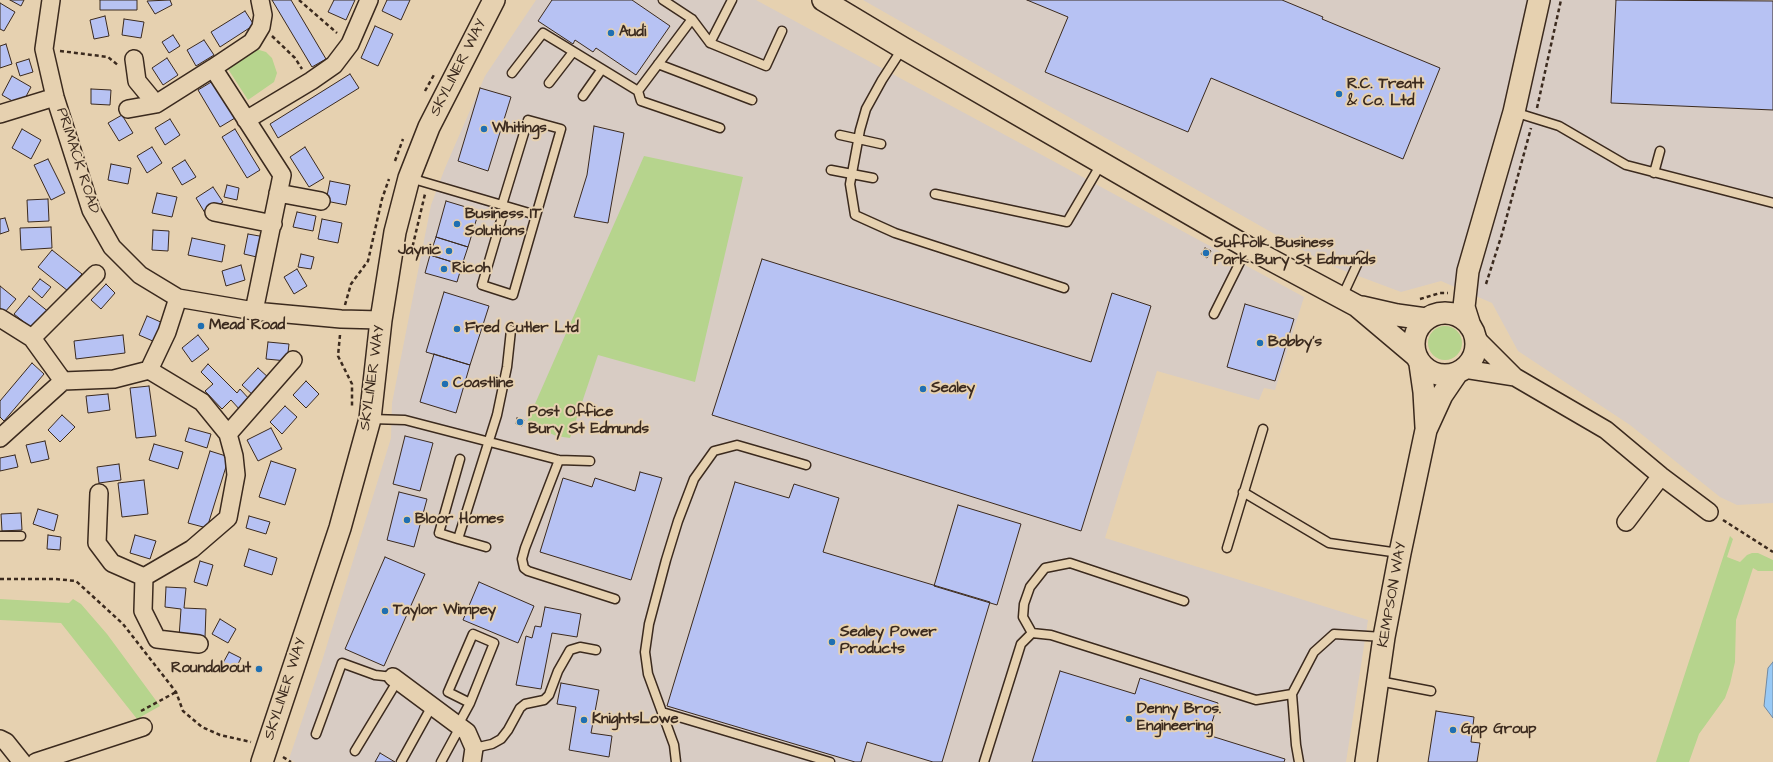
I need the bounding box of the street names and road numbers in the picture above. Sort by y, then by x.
street label: SKYLINER WAY [427,17,491,119]
street label: PRIMACK ROAD [51,106,103,216]
street label: SKYLINER WAY [357,324,389,432]
street label: KEMPSON WAY [1375,541,1411,649]
street label: SKYLINER WAY [261,636,311,742]

